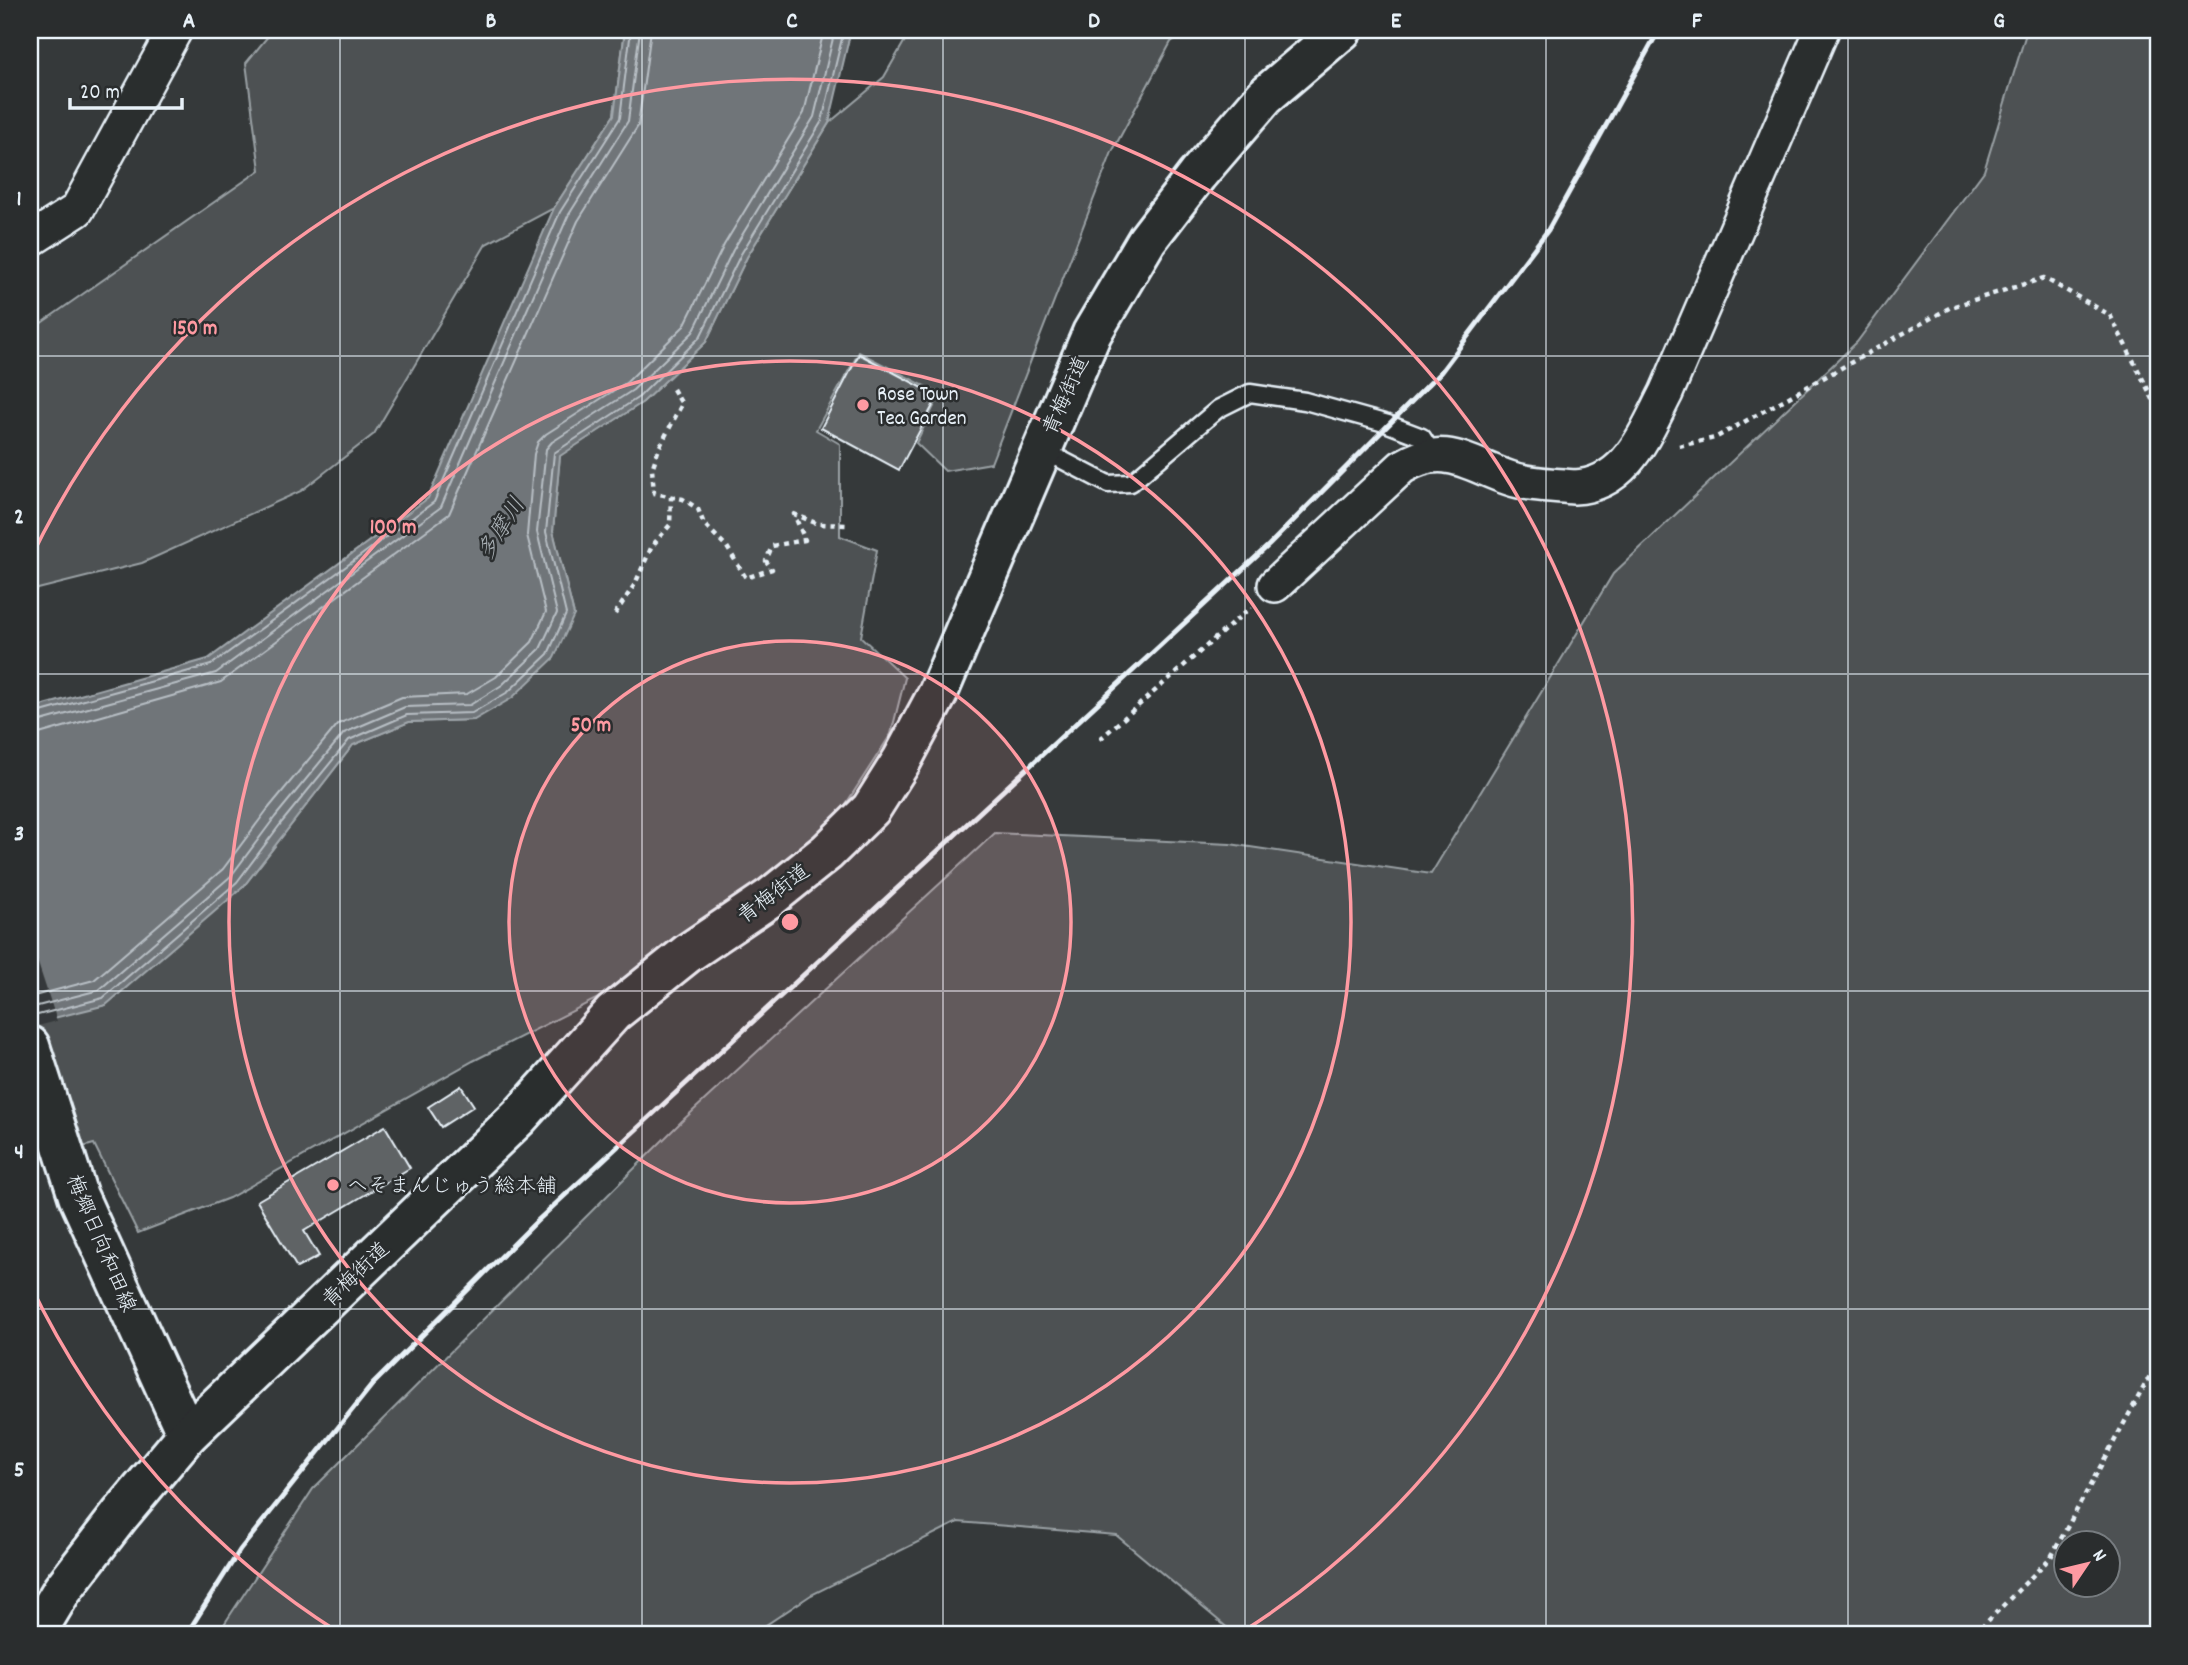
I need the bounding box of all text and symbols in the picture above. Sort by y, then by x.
text: A [183,6,195,39]
text: B [486,6,497,39]
text: C [786,6,798,39]
text: D [1088,6,1100,39]
text: E [1391,6,1402,39]
text: F [1692,6,1703,39]
text: G [1993,6,2005,39]
scale bar [70,66,182,110]
text: 20 m [80,79,120,109]
text: 1 [16,184,22,217]
text: 150 m [172,315,218,345]
street label: 青梅街道 [1037,352,1099,441]
place label: Rose Town Tea Garden [877,381,966,435]
marker: Rose Town Tea Garden [855,397,871,413]
water label: 多摩川 [471,492,535,568]
text: 2 [14,502,24,535]
text: 100 m [370,514,416,544]
text: 50 m [571,712,611,742]
text: 3 [14,819,24,852]
street label: 青梅街道 [732,858,817,933]
centre of rings [778,910,802,934]
text: 4 [14,1137,24,1170]
street label: 梅郷日向和田線 [57,1171,142,1318]
place label: へそまんじゅう総本舗 [347,1173,557,1203]
marker: へそまんじゅう総本舗 [325,1177,341,1193]
street label: 青梅街道 [316,1236,398,1316]
text: 5 [14,1455,24,1488]
north arrow [2052,1528,2122,1598]
text: N [2084,1545,2112,1568]

